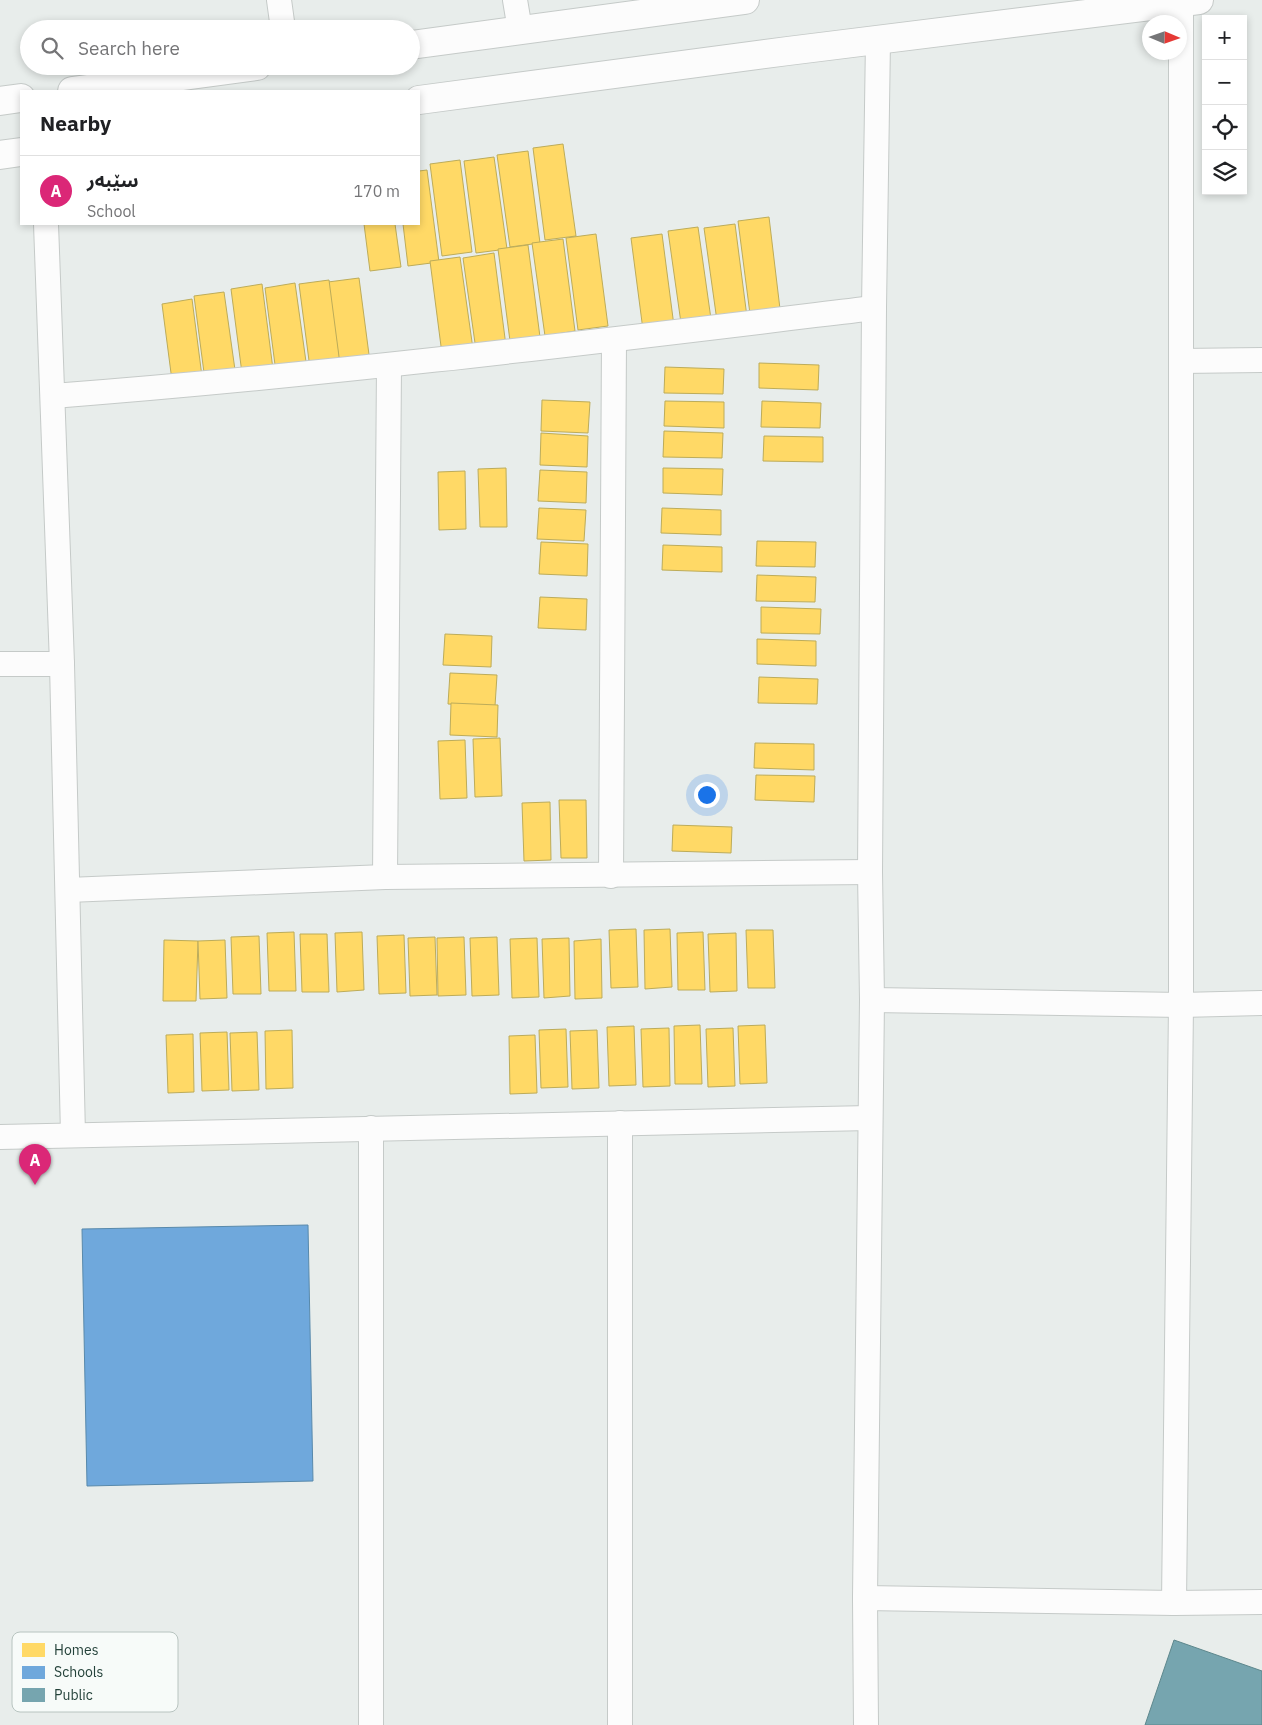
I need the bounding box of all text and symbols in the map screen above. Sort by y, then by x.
north arrow [1142,15,1187,60]
map controls [1202,15,1247,195]
button: + [1202,15,1247,60]
search box [20,20,420,75]
icon: search [38,34,66,62]
text: Search here [78,36,180,60]
button: − [1202,60,1247,105]
button: locate [1202,105,1247,150]
text: Nearby [40,109,111,137]
button: layers [1202,150,1247,195]
text: سێبەر [87,168,138,192]
text: A [51,181,61,201]
text: 170 m [353,181,400,201]
text: School [87,201,136,221]
your location [694,782,720,808]
pin: A [19,1144,51,1185]
legend [12,1632,178,1712]
text: Homes [54,1641,99,1659]
text: Schools [54,1663,104,1681]
text: Public [54,1686,93,1704]

